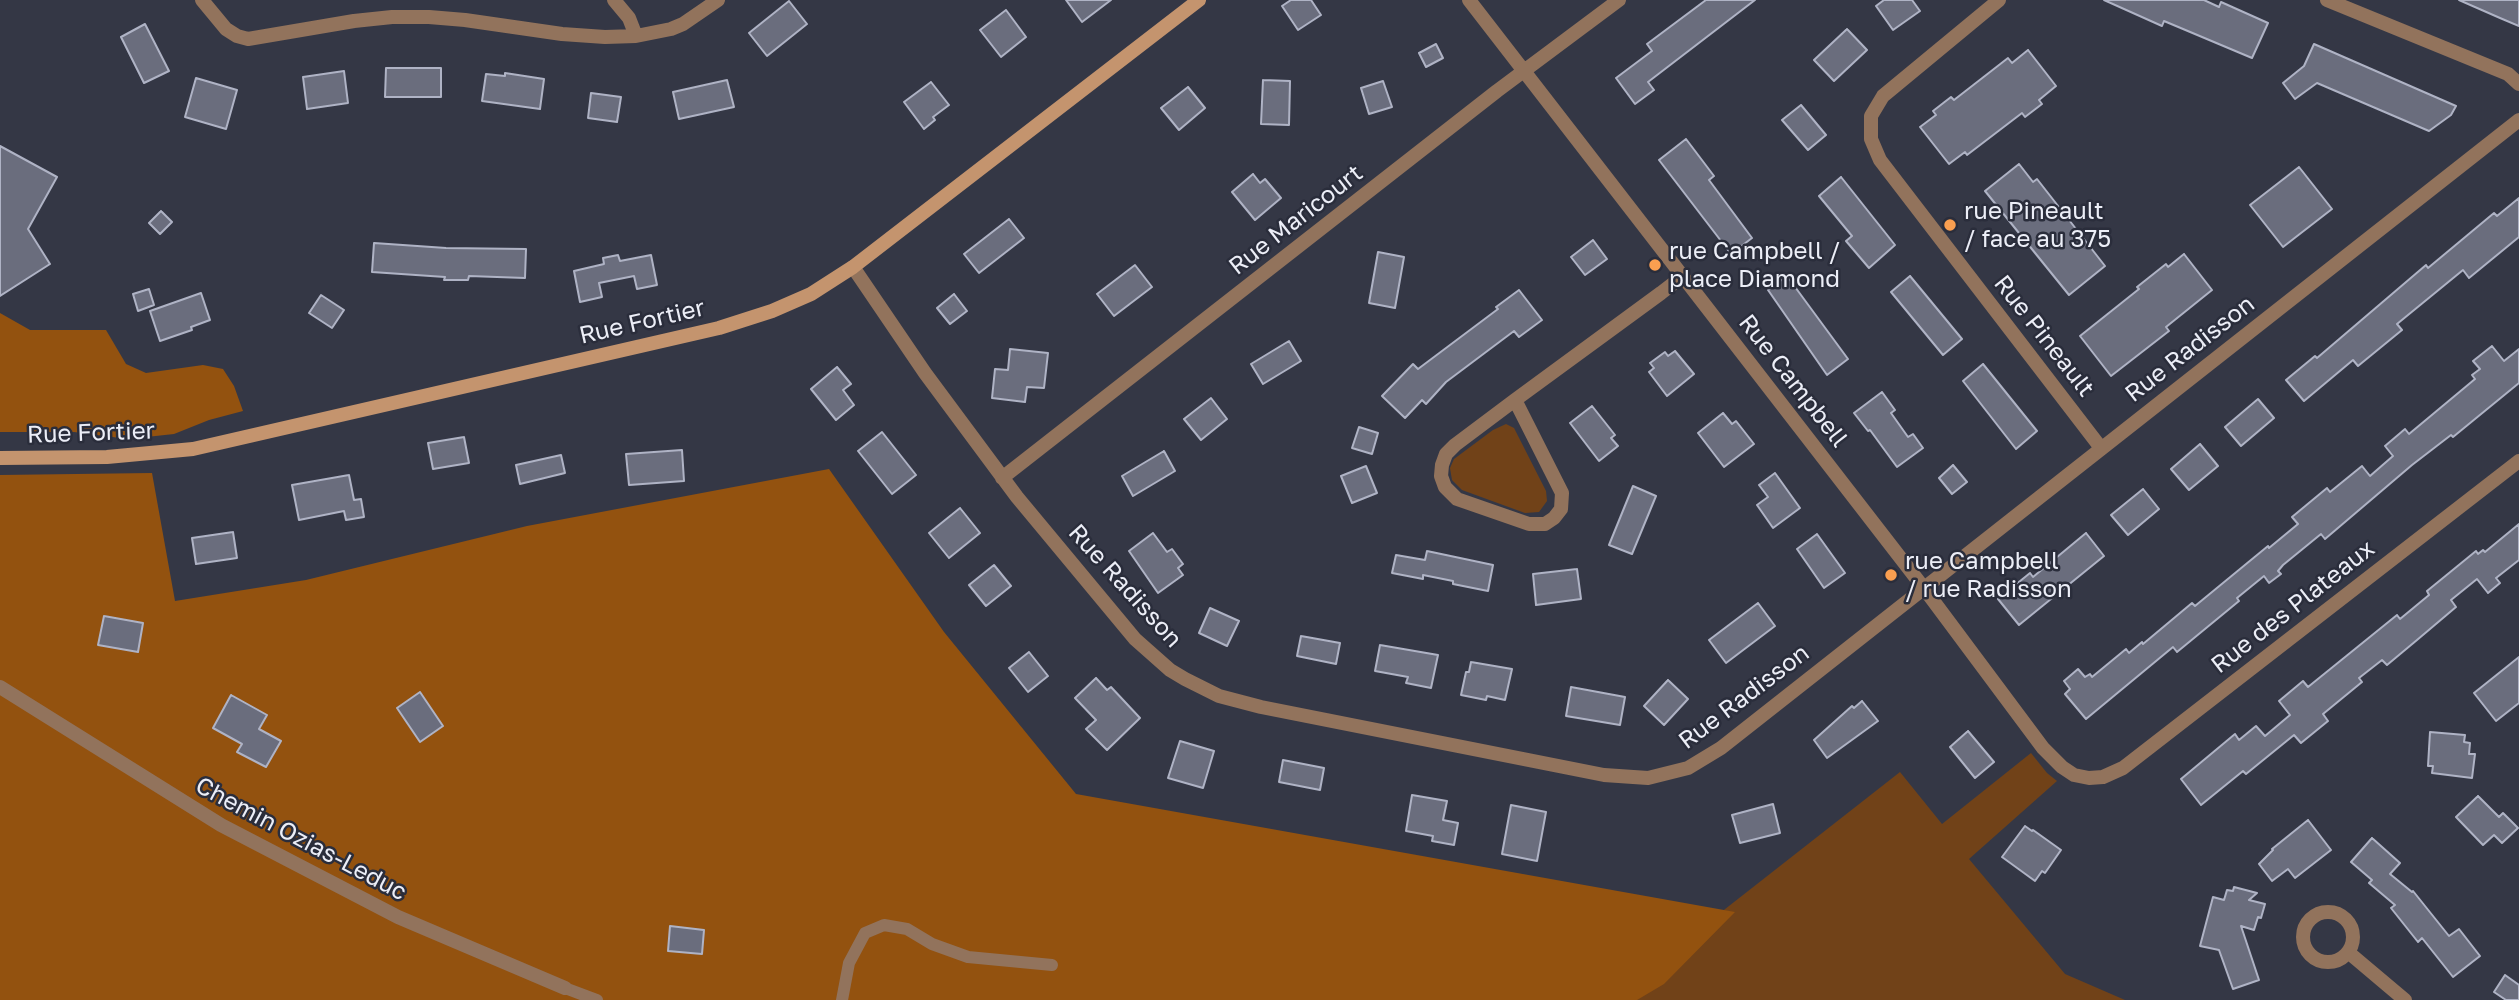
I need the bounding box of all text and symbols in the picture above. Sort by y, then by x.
street label: Rue Maricourt [1223,159,1369,281]
place label: rue Pineault / face au 375 [1964,197,2111,253]
marker: rue Pineault / face au 375 [1942,217,1958,233]
place label: rue Campbell / place Diamond [1669,237,1840,293]
marker: rue Campbell / place Diamond [1647,257,1663,273]
street label: Rue Pineault [1988,270,2100,402]
street label: Rue Radisson [2120,290,2260,408]
street label: Rue Fortier [576,294,708,350]
street label: Rue Campbell [1732,309,1854,453]
street label: Rue Fortier [27,416,155,450]
street label: Rue Radisson [1062,519,1188,653]
street label: Rue des Plateaux [2206,534,2380,680]
place label: rue Campbell / rue Radisson [1905,547,2072,603]
marker: rue Campbell / rue Radisson [1883,567,1899,583]
street label: Rue Radisson [1673,639,1815,755]
street label: Chemin Ozias-Leduc [191,771,411,907]

